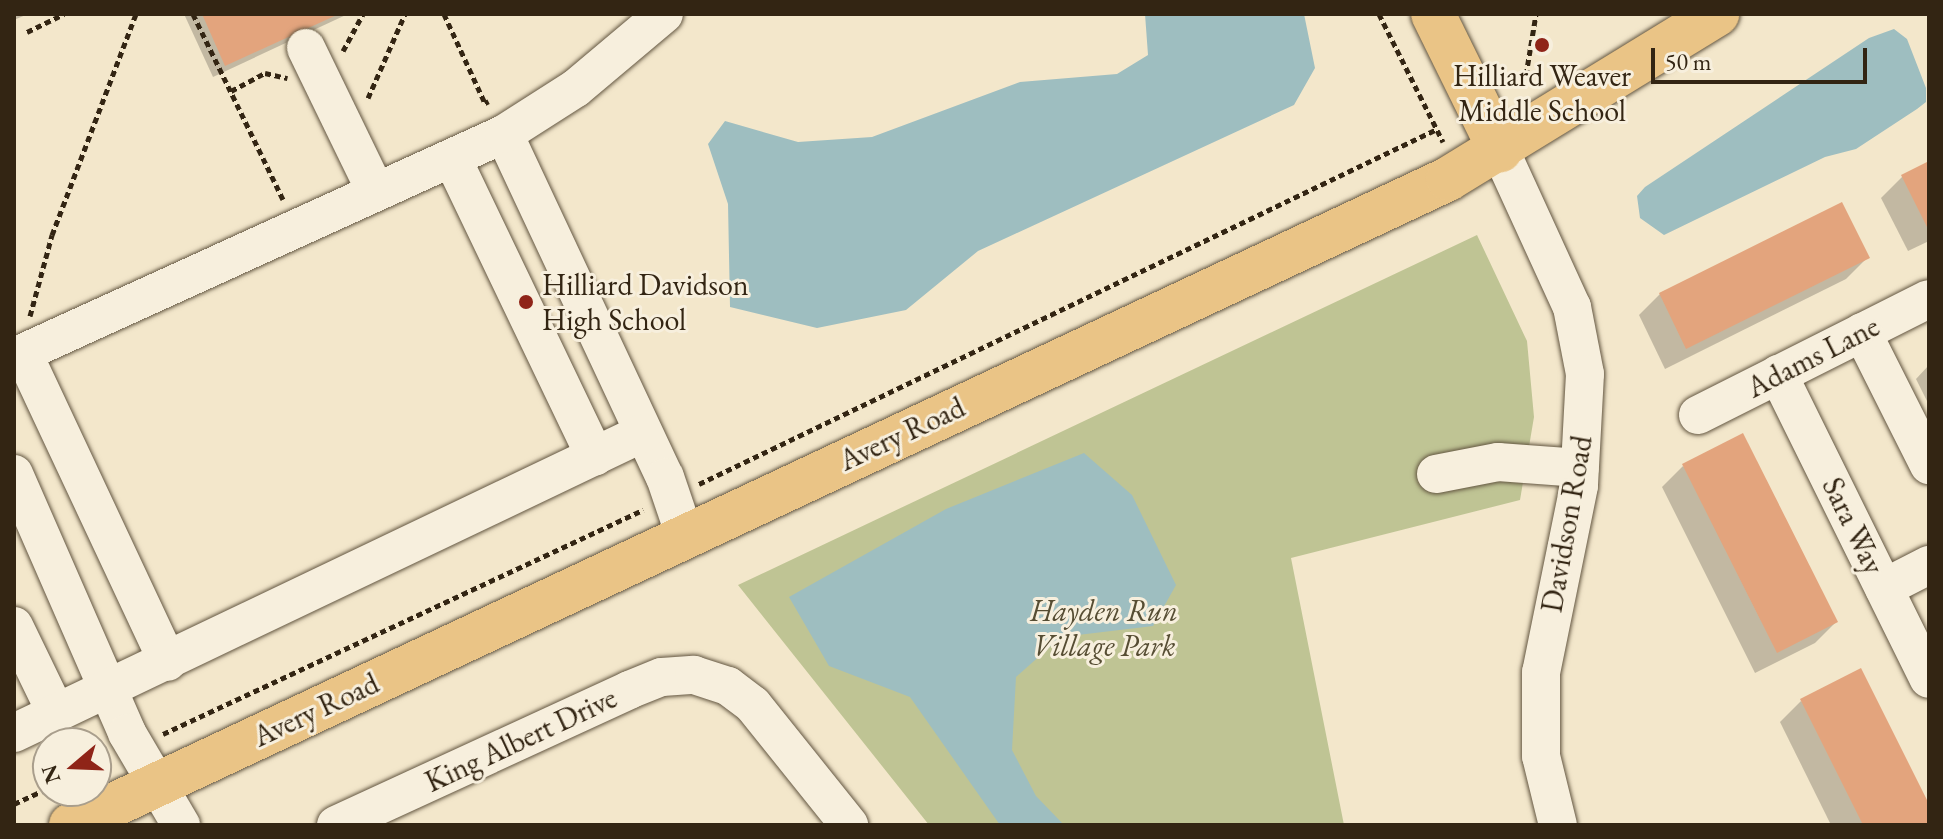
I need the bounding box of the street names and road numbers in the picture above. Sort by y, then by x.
street label: Adams Lane [1741,308,1885,406]
street label: Avery Road [833,389,971,479]
street label: Davidson Road [1534,433,1600,615]
street label: Sara Way [1814,472,1892,580]
street label: Avery Road [247,665,385,755]
street label: King Albert Drive [419,680,623,800]

